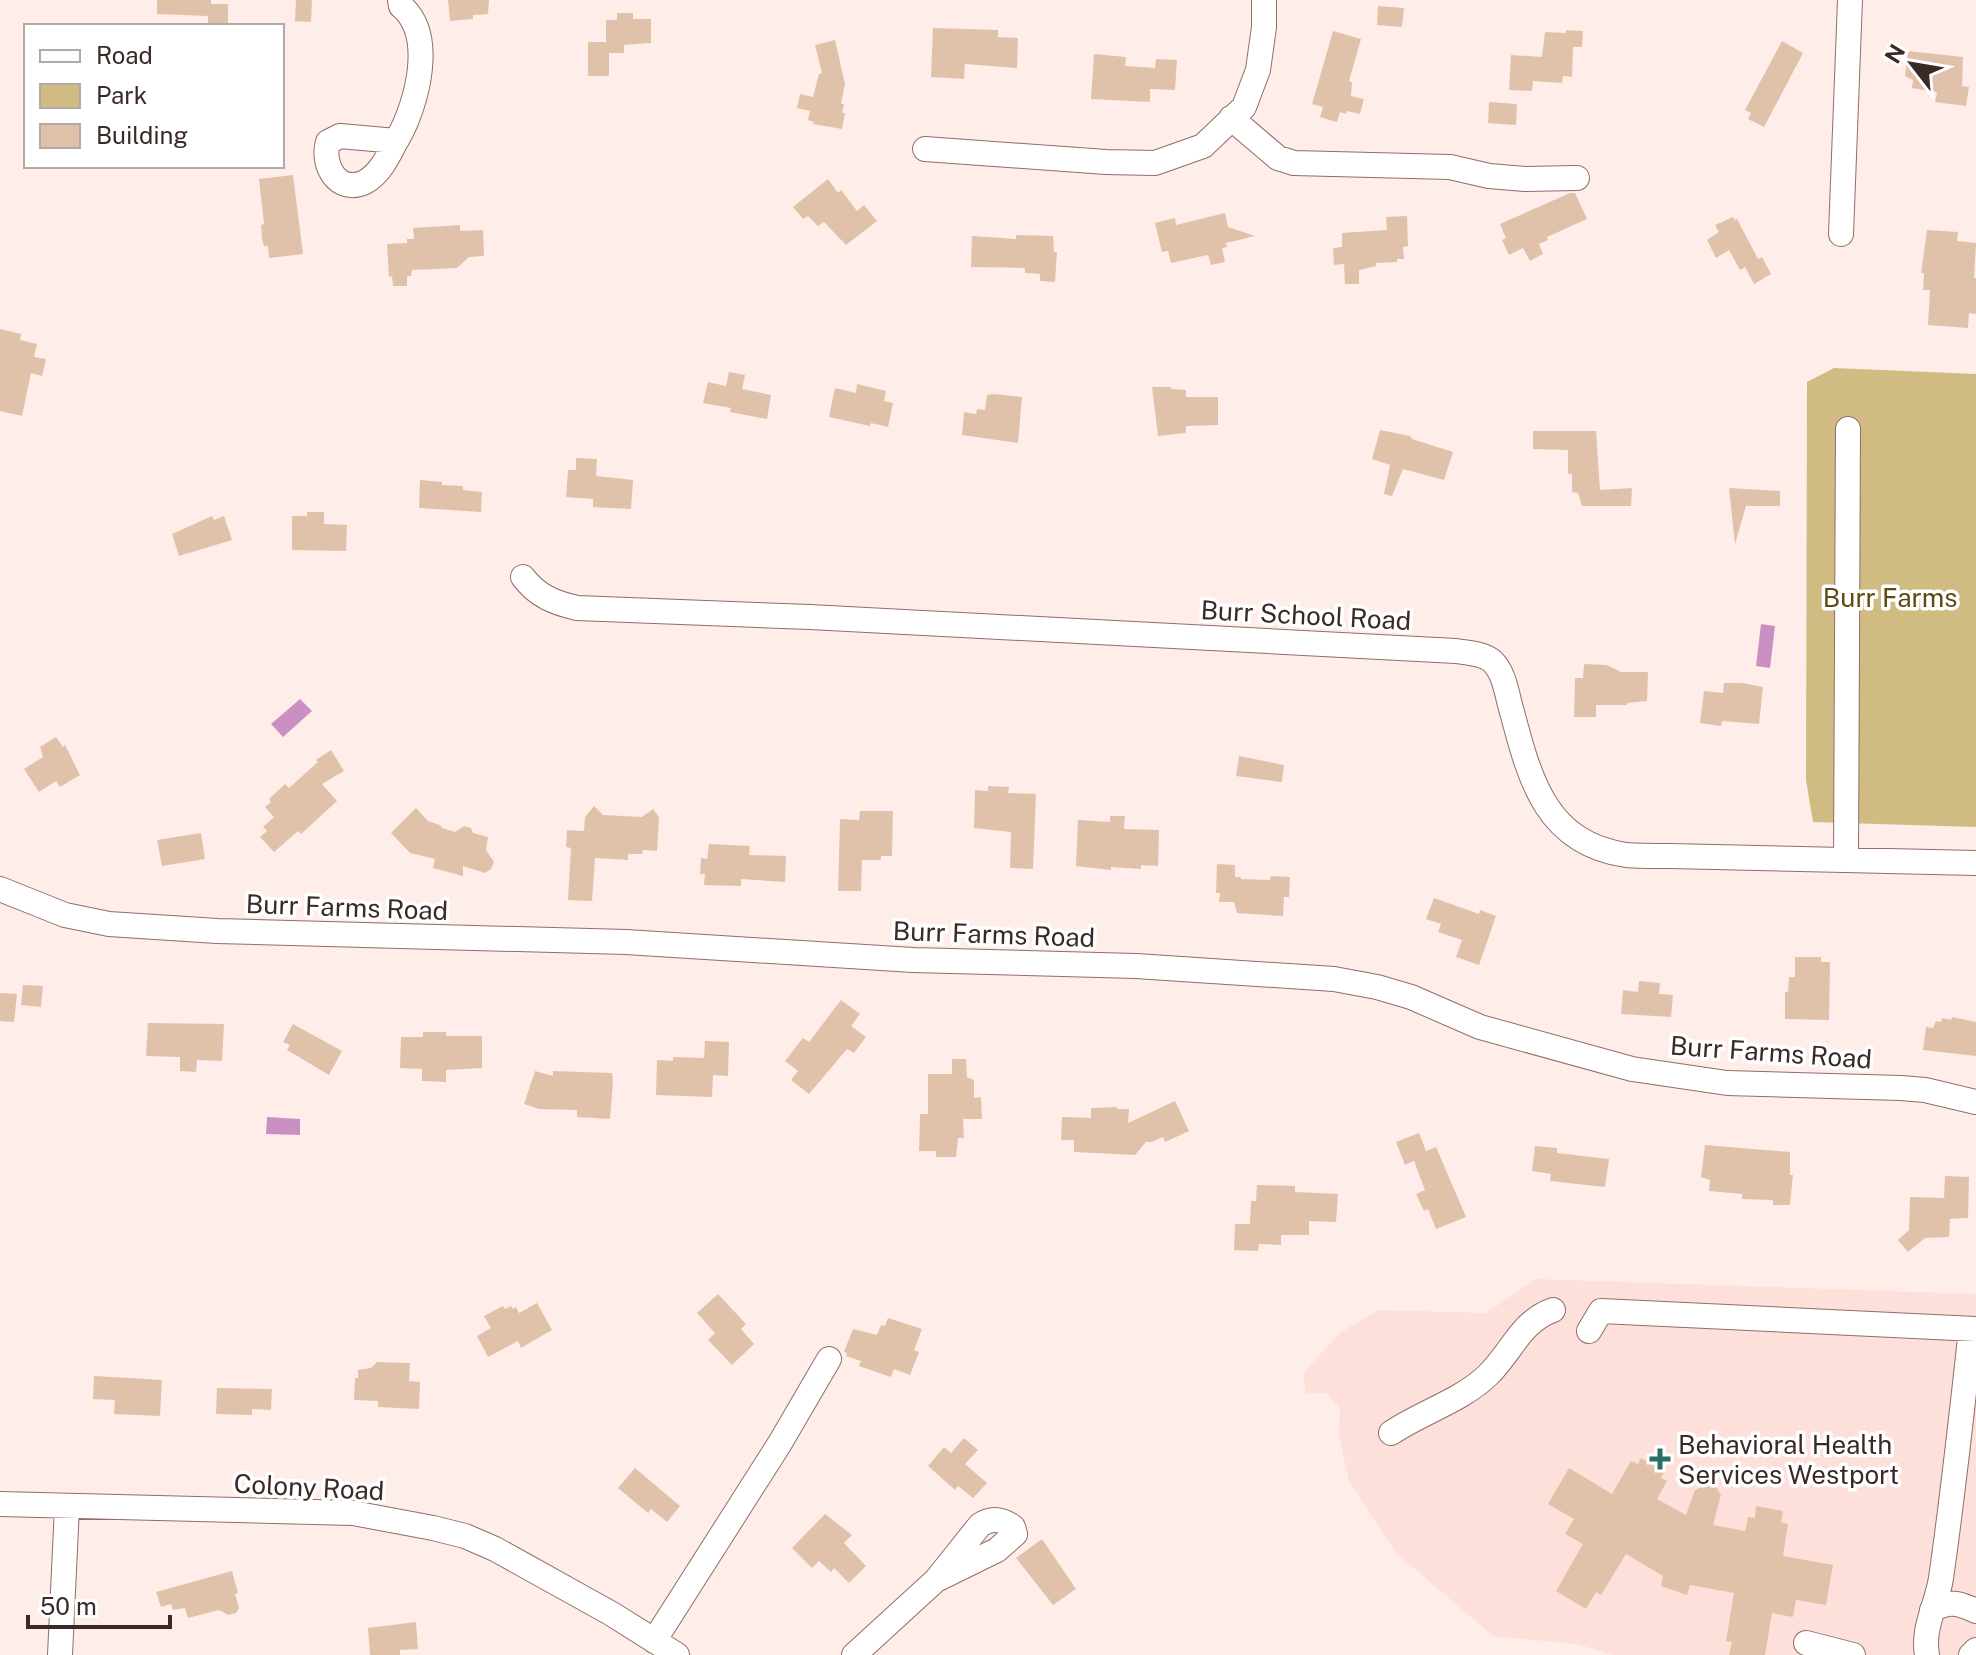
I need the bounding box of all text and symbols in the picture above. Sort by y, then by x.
legend [24,24,284,168]
north arrow [1872,24,1952,104]
text: N [1879,40,1910,68]
text: Road [96,41,153,69]
text: Park [96,81,147,109]
text: Building [96,121,188,149]
park label: Burr Farms [1823,582,1957,613]
street label: Burr School Road [1200,594,1412,636]
street label: Burr Farms Road [245,888,449,926]
street label: Burr Farms Road [892,915,1096,953]
street label: Burr Farms Road [1669,1029,1873,1075]
place label: Behavioral Health Services Westport [1678,1429,1899,1490]
marker: Behavioral Health Services Westport [1649,1448,1671,1470]
street label: Colony Road [233,1468,385,1506]
scale bar [28,1579,170,1629]
text: 50 m [40,1592,97,1620]

